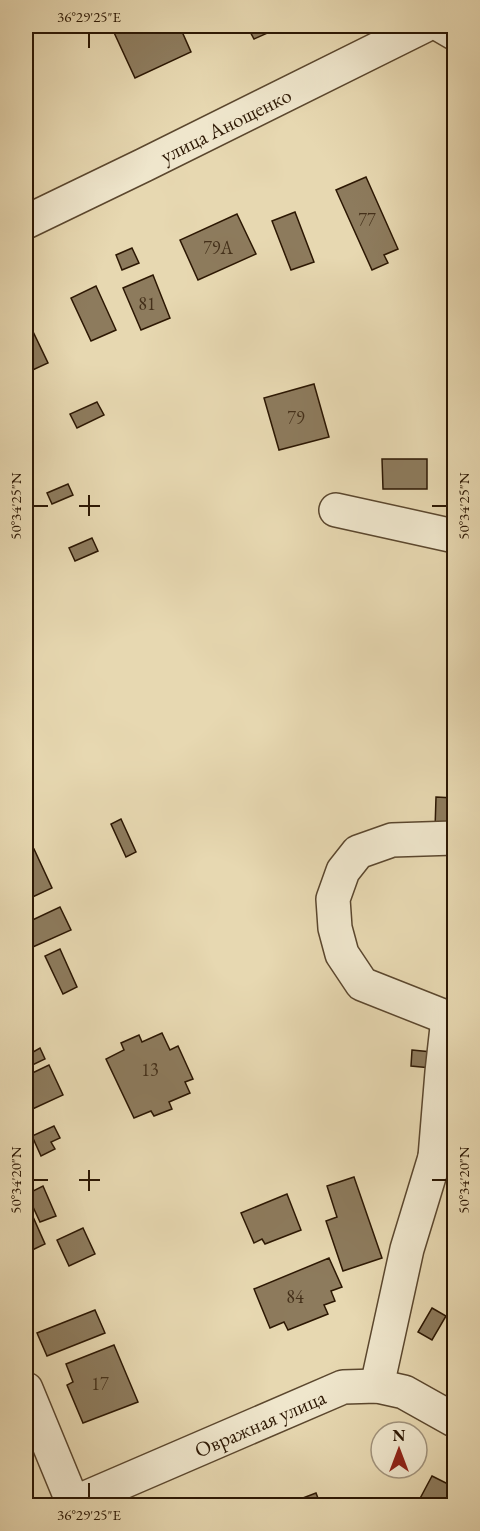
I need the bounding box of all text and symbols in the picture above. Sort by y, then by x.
text: 36°29'25"E [57,7,122,26]
street label: улица Анощенко [155,81,295,168]
house number: 77 [358,208,376,231]
house number: 79А [203,236,233,259]
house number: 81 [138,292,156,315]
house number: 79 [287,406,305,429]
text: 50°34'25"N [6,472,25,540]
text: 50°34'25"N [454,472,473,540]
house number: 13 [141,1058,159,1081]
text: 50°34'20"N [6,1146,25,1214]
text: 50°34'20"N [454,1146,473,1214]
house number: 84 [286,1285,304,1308]
house number: 17 [91,1372,109,1395]
street label: Овражная улица [190,1382,330,1463]
north arrow [369,1420,429,1480]
text: N [393,1425,406,1446]
text: 36°29'25"E [57,1505,122,1524]

